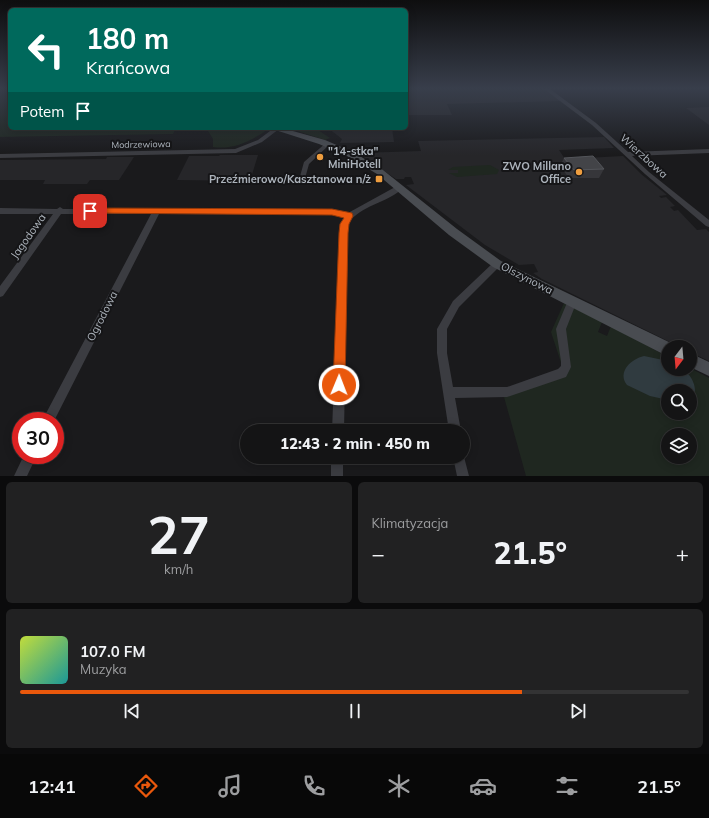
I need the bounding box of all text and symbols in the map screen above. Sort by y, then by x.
text: 180 m [86,21,169,56]
icon: left [20,24,72,76]
text: Krańcowa [86,56,170,79]
icon: arrive [72,100,94,122]
text: Potem [20,102,64,121]
street label: Wierzbowa [617,131,671,181]
street label: Modrzewiowa [111,138,171,150]
place label: "14-stka" MiniHotell [328,144,381,171]
marker: "14-stka" MiniHotell [315,152,325,162]
place label: ZWO Millano Office [502,159,571,186]
marker: ZWO Millano Office [574,167,584,177]
place label: Przeźmierowo/Kasztanowa n/ż [209,172,371,186]
marker: Przeźmierowo/Kasztanowa n/ż [374,174,384,184]
pin [73,194,107,228]
icon: arrive [79,200,101,222]
street label: Jagodowa [7,211,49,261]
street label: Olszynowa [499,259,555,297]
street label: Ogrodowa [83,289,121,343]
north arrow [661,340,697,376]
map controls [661,340,697,464]
position arrow [318,364,360,406]
button: search [661,384,697,420]
speed limit sign: 30 [12,412,64,464]
button: layers [661,428,697,464]
text: 12:43 · 2 min · 450 m [280,434,430,453]
text: 27 [148,502,210,567]
text: Klimatyzacja [372,515,448,531]
text: 21.5° [494,534,567,572]
text: − [372,540,385,568]
text: + [676,540,689,568]
text: km/h [164,561,193,577]
text: 107.0 FM [80,642,145,661]
text: Muzyka [80,661,127,677]
icon: previous [121,700,143,722]
icon: pause [344,700,366,722]
icon: next [567,700,589,722]
icon: directions [132,772,160,800]
icon: music [216,772,244,800]
icon: phone [300,772,328,800]
icon: climate [385,772,413,800]
icon: car [469,772,497,800]
icon: filters [553,772,581,800]
text: 12:41 [28,775,76,798]
text: 21.5° [637,775,681,798]

